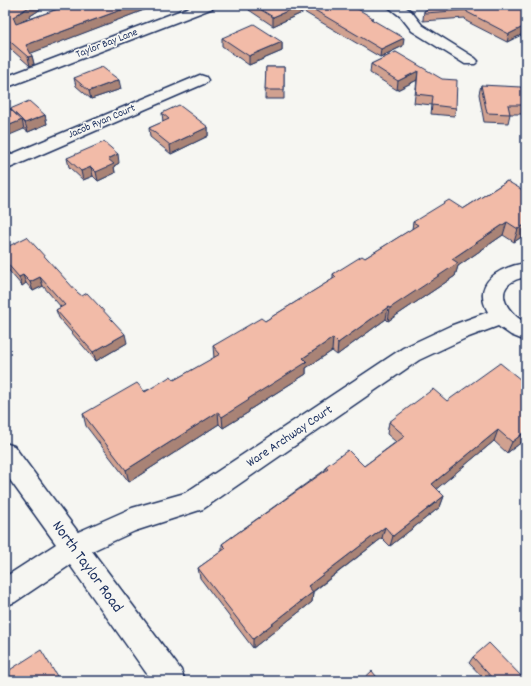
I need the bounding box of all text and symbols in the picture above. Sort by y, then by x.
street label: Taylor Bay Lane [74,25,140,63]
street label: Jacob Ryan Court [66,101,138,143]
street label: Ware Archway Court [243,401,337,473]
street label: North Taylor Road [46,516,128,618]

